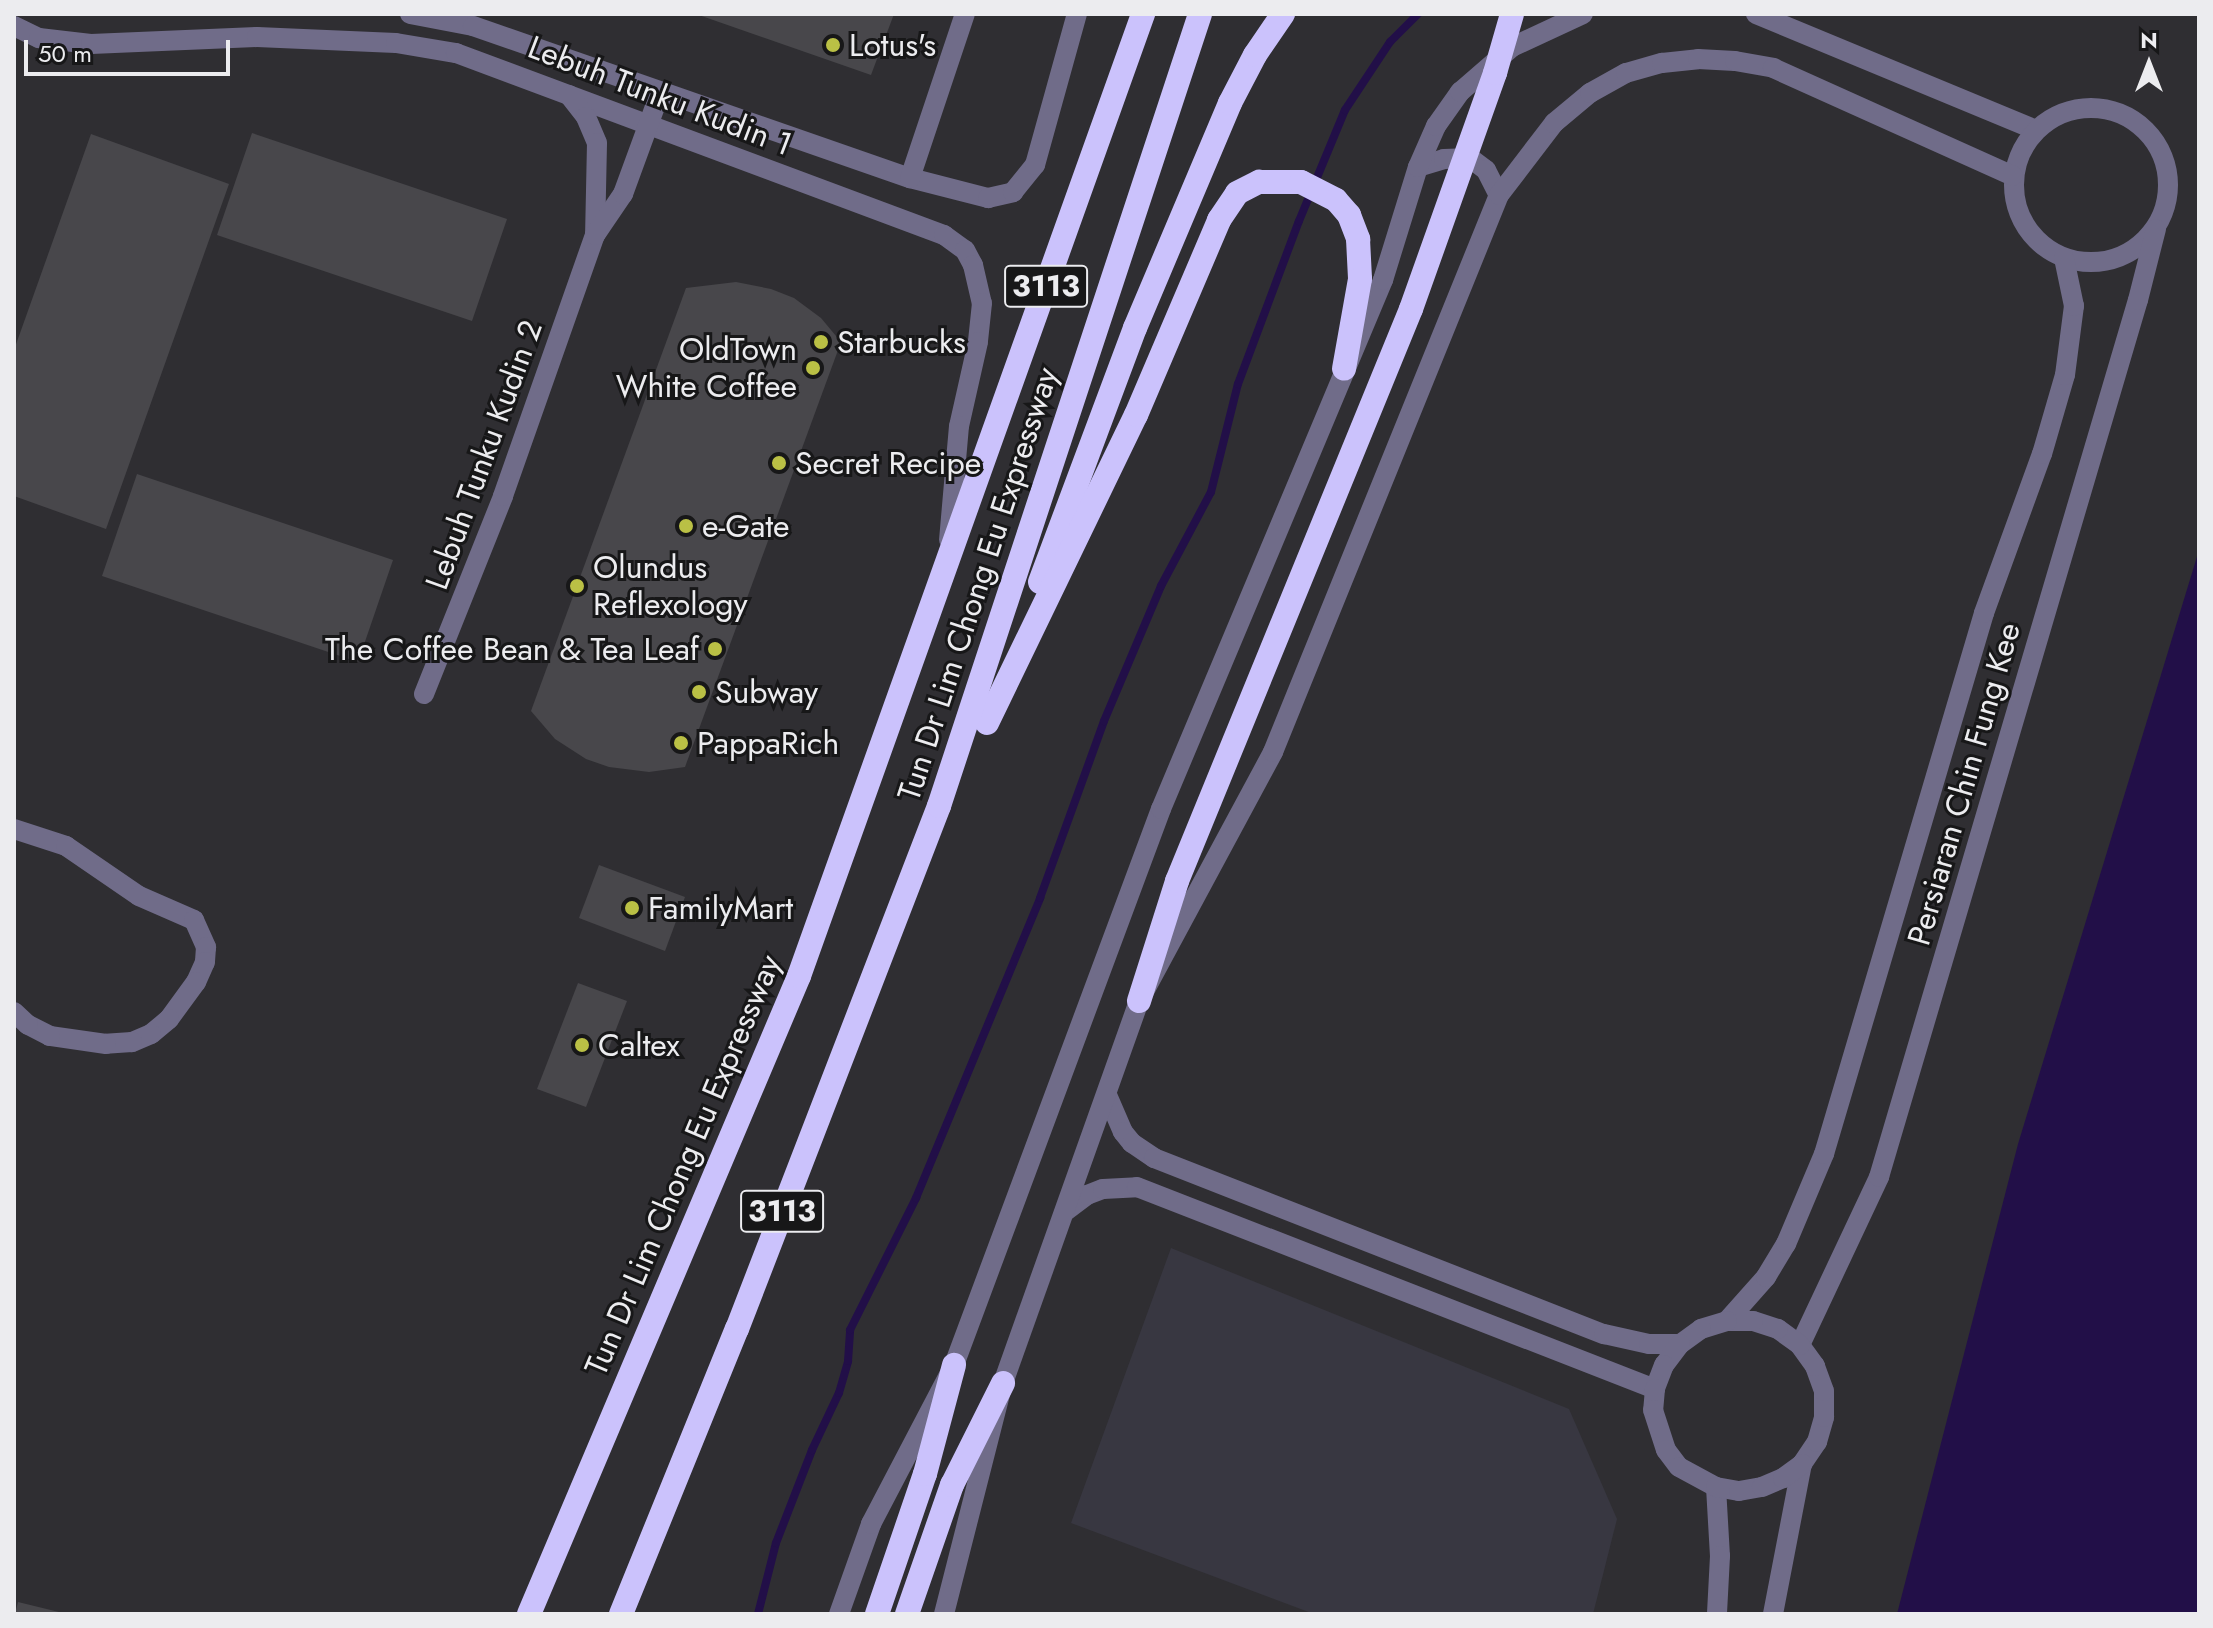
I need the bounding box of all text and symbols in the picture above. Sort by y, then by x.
scale bar [28,24,234,74]
north arrow [2109,24,2189,104]
text: N [2140,24,2158,56]
place label: Lotus's [849,26,936,64]
street label: Lebuh Tunku Kudin 1 [523,28,797,164]
text: 50 m [38,36,92,71]
marker: Lotus's [824,36,842,54]
road number: 3113 [1004,260,1088,312]
street label: Lebuh Tunku Kudin 2 [417,315,551,595]
place label: Starbucks [837,323,966,361]
place label: OldTown White Coffee [616,331,797,406]
marker: Starbucks [812,333,830,351]
marker: OldTown White Coffee [804,359,822,377]
street label: Tun Dr Lim Chong Eu Expressway [890,363,1066,805]
place label: Secret Recipe [795,444,981,482]
marker: Secret Recipe [770,454,788,472]
place label: e-Gate [702,507,790,545]
marker: e-Gate [677,517,695,535]
place label: Olundus Reflexology [593,549,747,624]
marker: Olundus Reflexology [568,577,586,595]
street label: Persiaran Chin Fung Kee [1900,618,2028,950]
place label: The Coffee Bean & Tea Leaf [325,630,699,668]
marker: The Coffee Bean & Tea Leaf [706,640,724,658]
place label: Subway [715,673,818,711]
marker: Subway [690,683,708,701]
place label: PappaRich [697,724,839,762]
marker: PappaRich [672,734,690,752]
place label: FamilyMart [648,889,793,927]
marker: FamilyMart [623,899,641,917]
street label: Tun Dr Lim Chong Eu Expressway [577,949,789,1381]
place label: Caltex [598,1026,680,1064]
marker: Caltex [573,1036,591,1054]
road number: 3113 [740,1185,824,1237]

